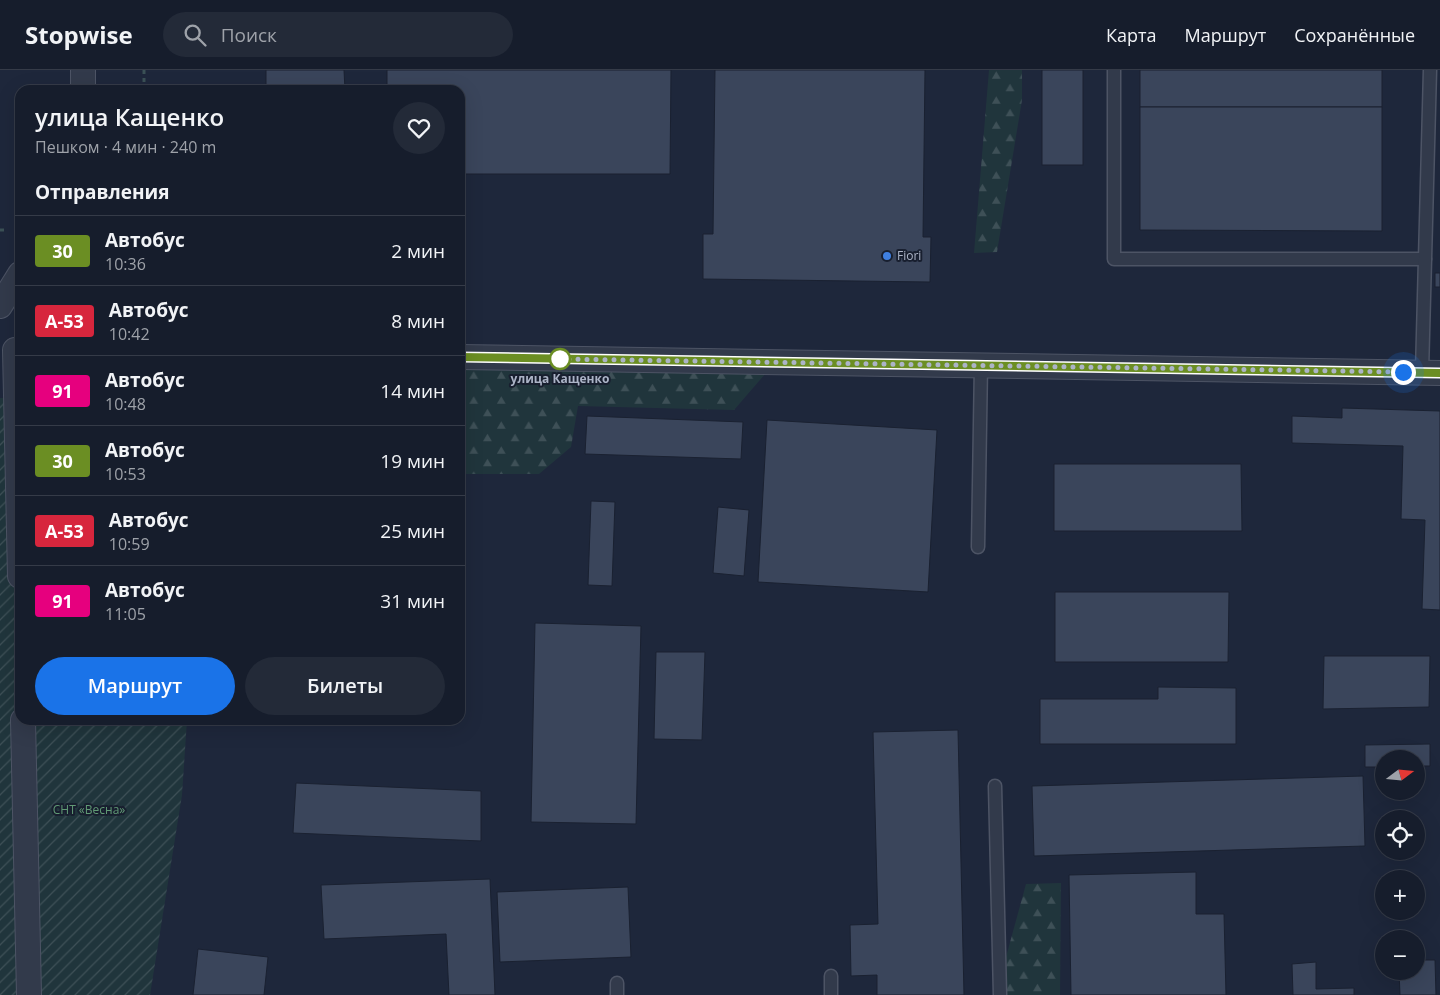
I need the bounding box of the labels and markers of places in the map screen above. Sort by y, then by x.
place label: Fiori [897,247,921,264]
marker: Fiori [881,250,893,262]
marker: улица Кащенко [549,348,571,370]
place label: улица Кащенко [511,370,609,387]

